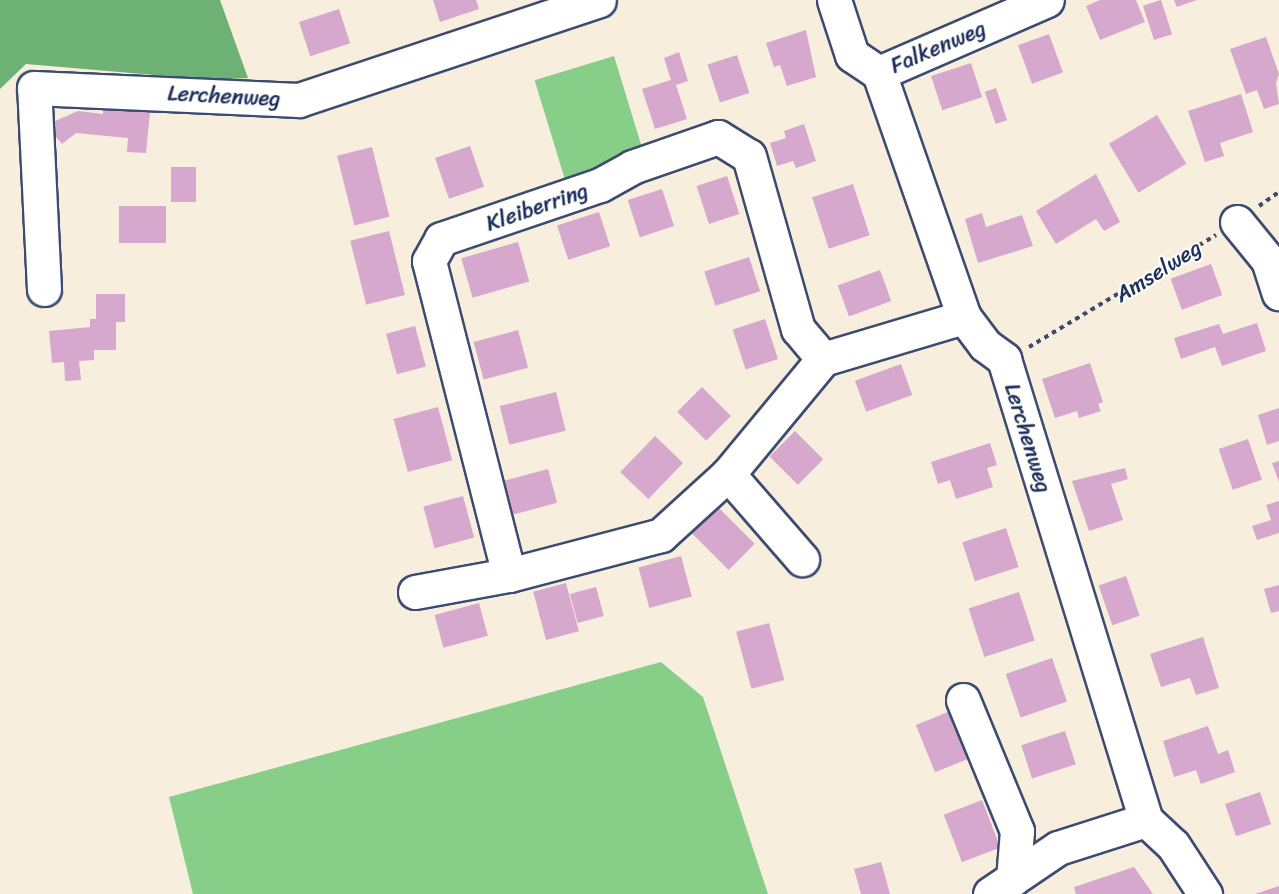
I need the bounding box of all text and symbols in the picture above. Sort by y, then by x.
street label: Falkenweg [886,15,990,79]
street label: Lerchenweg [167,80,281,112]
street label: Kleiberring [482,177,592,237]
street label: Amselweg [1110,234,1206,308]
street label: Lerchenweg [999,380,1057,496]

